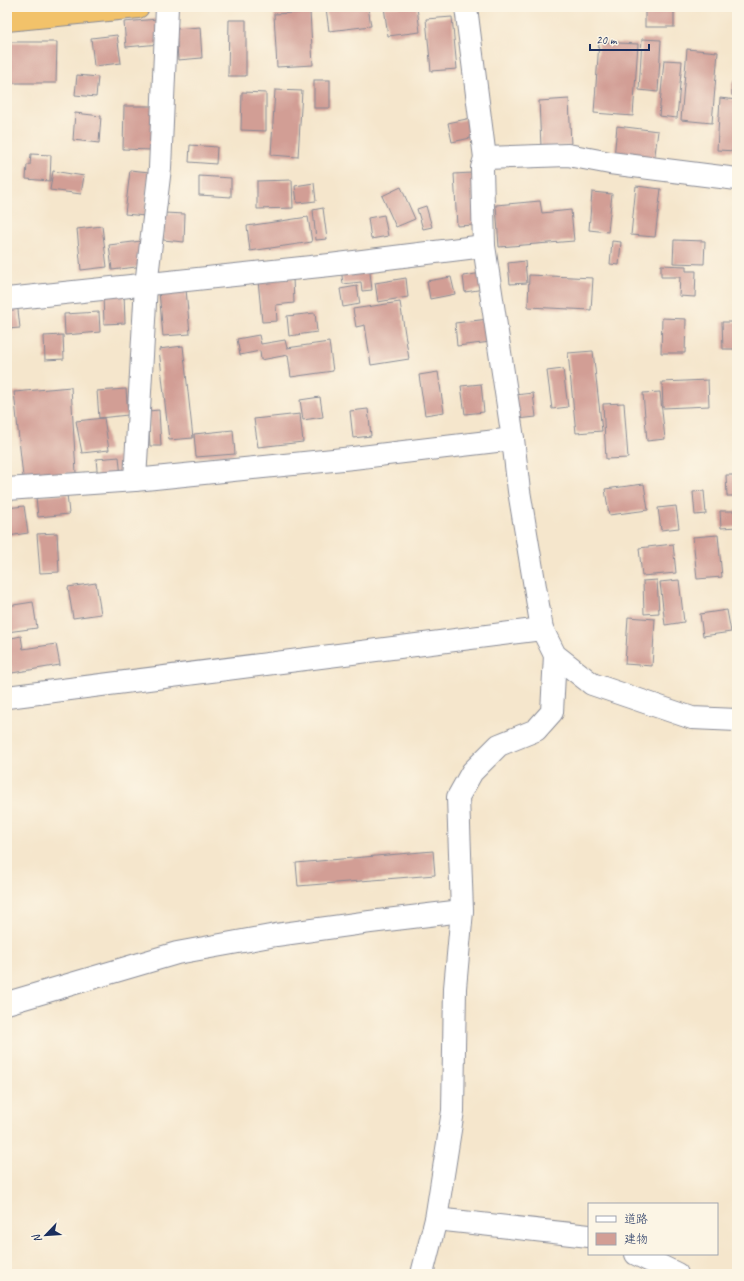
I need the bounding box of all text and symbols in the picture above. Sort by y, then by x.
scale bar [590,26,649,52]
text: 20 m [596,32,618,48]
legend [588,1203,718,1255]
text: 道路 [624,1211,648,1227]
north arrow [26,1215,66,1255]
text: N [28,1231,45,1245]
text: 建物 [624,1231,648,1247]

